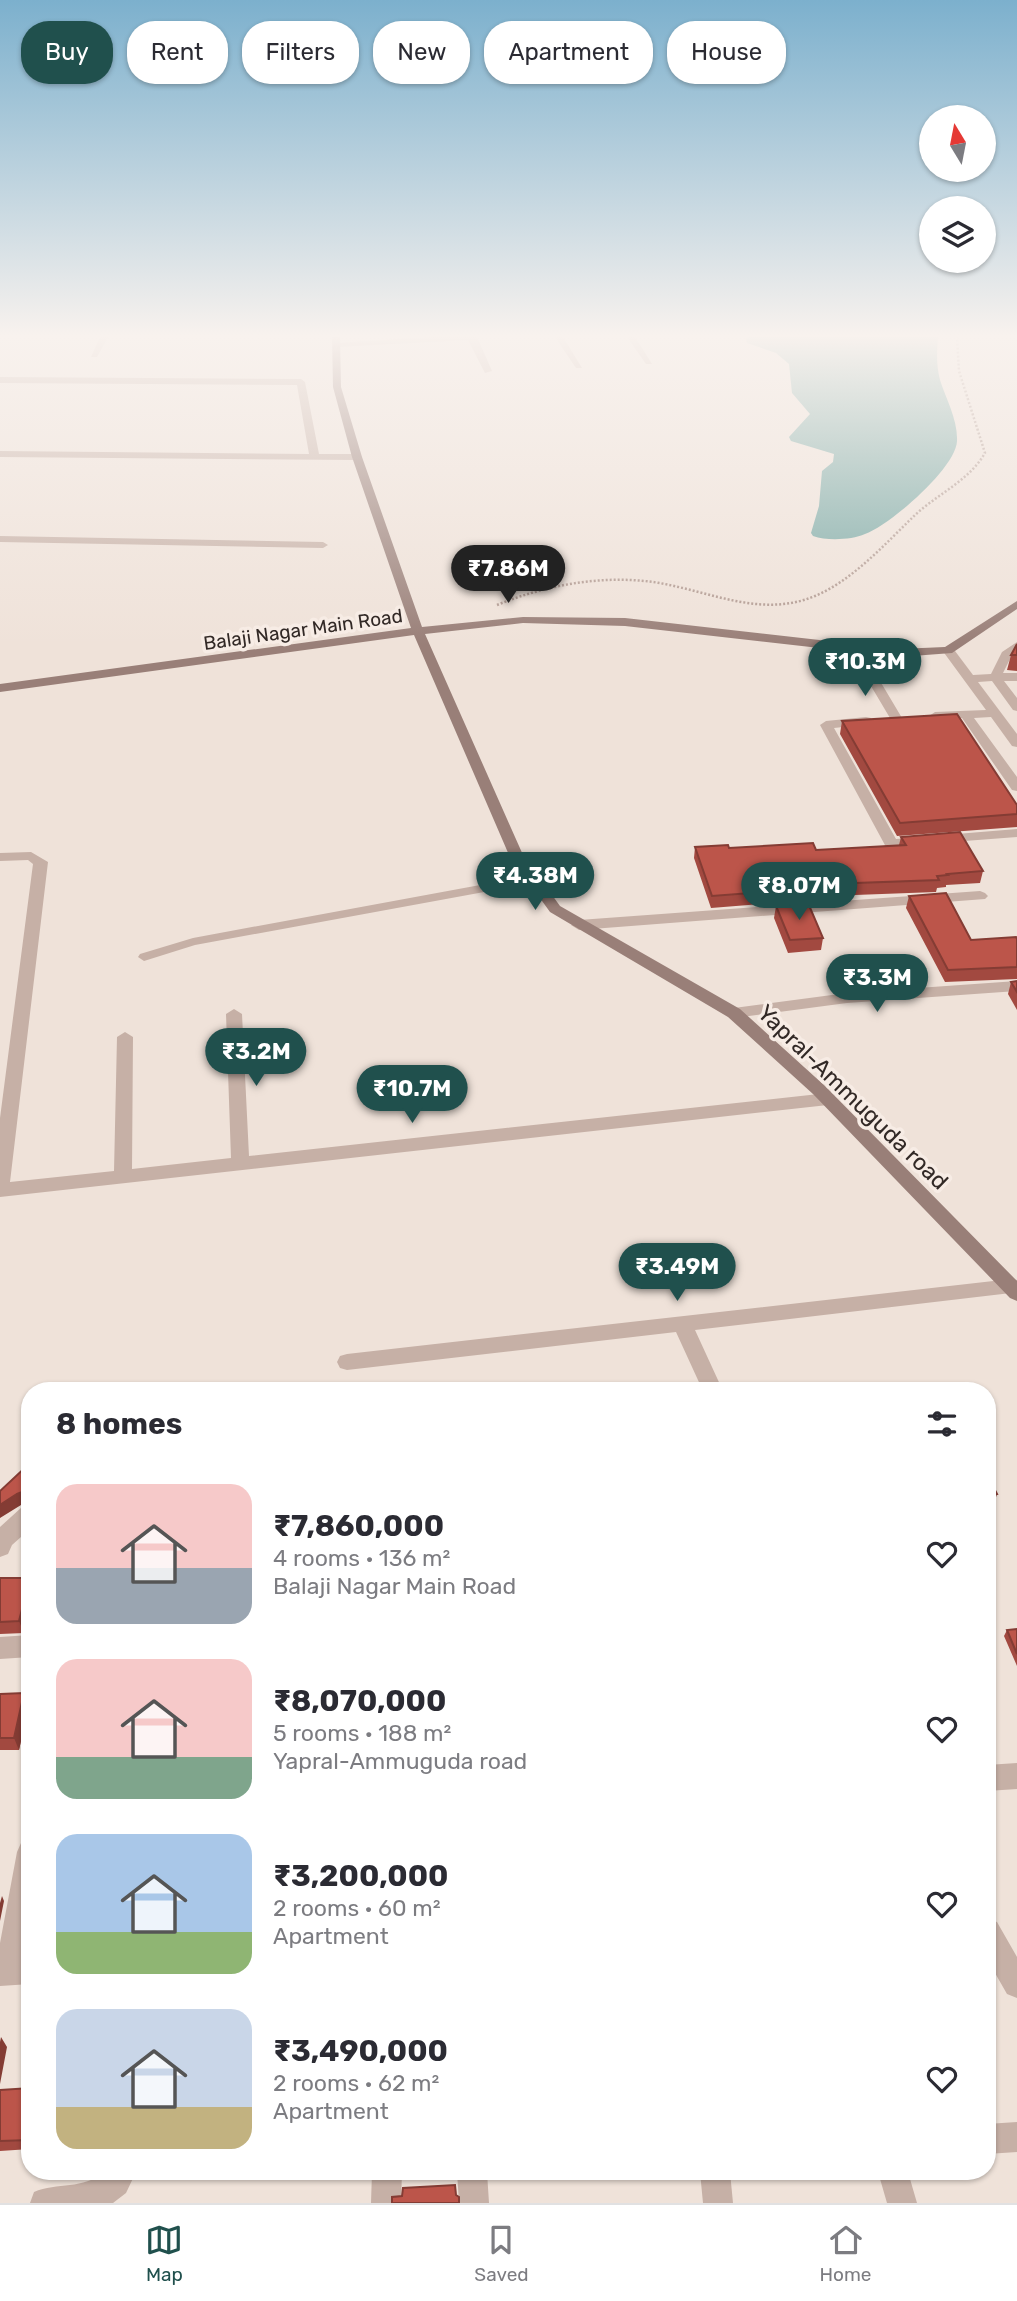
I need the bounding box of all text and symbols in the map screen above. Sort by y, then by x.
chip: Buy [21,21,113,84]
chip: Rent [127,21,228,84]
chip: Filters [242,21,359,84]
chip: New [373,21,470,84]
chip: Apartment [484,21,653,84]
chip: House [667,21,786,84]
north arrow [919,105,996,182]
map controls [919,105,996,273]
button: layers [919,196,996,273]
pin: ₹7.86M [451,546,565,605]
text: ₹7.86M [467,554,549,582]
street label: Balaji Nagar Main Road [202,604,404,655]
pin: ₹10.3M [808,638,922,698]
text: ₹10.3M [824,647,906,675]
pin: ₹4.38M [478,852,592,912]
text: ₹4.38M [492,861,578,889]
pin: ₹8.07M [742,862,856,922]
text: ₹8.07M [757,871,841,899]
pin: ₹3.3M [828,954,926,1014]
text: ₹3.3M [842,963,912,991]
street label: Yapral-Ammuguda road [752,999,954,1195]
pin: ₹3.2M [207,1028,305,1088]
text: ₹3.2M [221,1037,291,1065]
pin: ₹10.7M [355,1066,469,1125]
text: ₹10.7M [373,1074,451,1102]
pin: ₹3.49M [620,1244,734,1303]
text: ₹3.49M [635,1252,719,1280]
icon: filters [923,1405,961,1443]
text: 8 homes [56,1406,182,1442]
text: ₹7,860,000 [273,1508,444,1544]
icon: home [112,1512,196,1596]
icon: heart [923,1535,961,1573]
text: 4 rooms · 136 m² [273,1544,450,1572]
text: Balaji Nagar Main Road [273,1572,516,1600]
text: ₹8,070,000 [273,1683,446,1719]
icon: home [112,1687,196,1771]
icon: heart [923,1710,961,1748]
text: 5 rooms · 188 m² [273,1719,451,1747]
text: Yapral-Ammuguda road [273,1747,527,1775]
text: ₹3,200,000 [273,1858,449,1894]
icon: home [112,1862,196,1946]
icon: heart [923,1885,961,1923]
text: 2 rooms · 60 m² [273,1894,441,1922]
text: Apartment [273,1922,389,1950]
text: ₹3,490,000 [273,2033,448,2069]
icon: home [112,2037,196,2121]
icon: heart [923,2060,961,2098]
text: 2 rooms · 62 m² [273,2069,439,2097]
text: Apartment [273,2097,389,2125]
tab: Map [145,2221,183,2286]
tab: Saved [474,2221,529,2286]
tab: Home [820,2221,872,2286]

